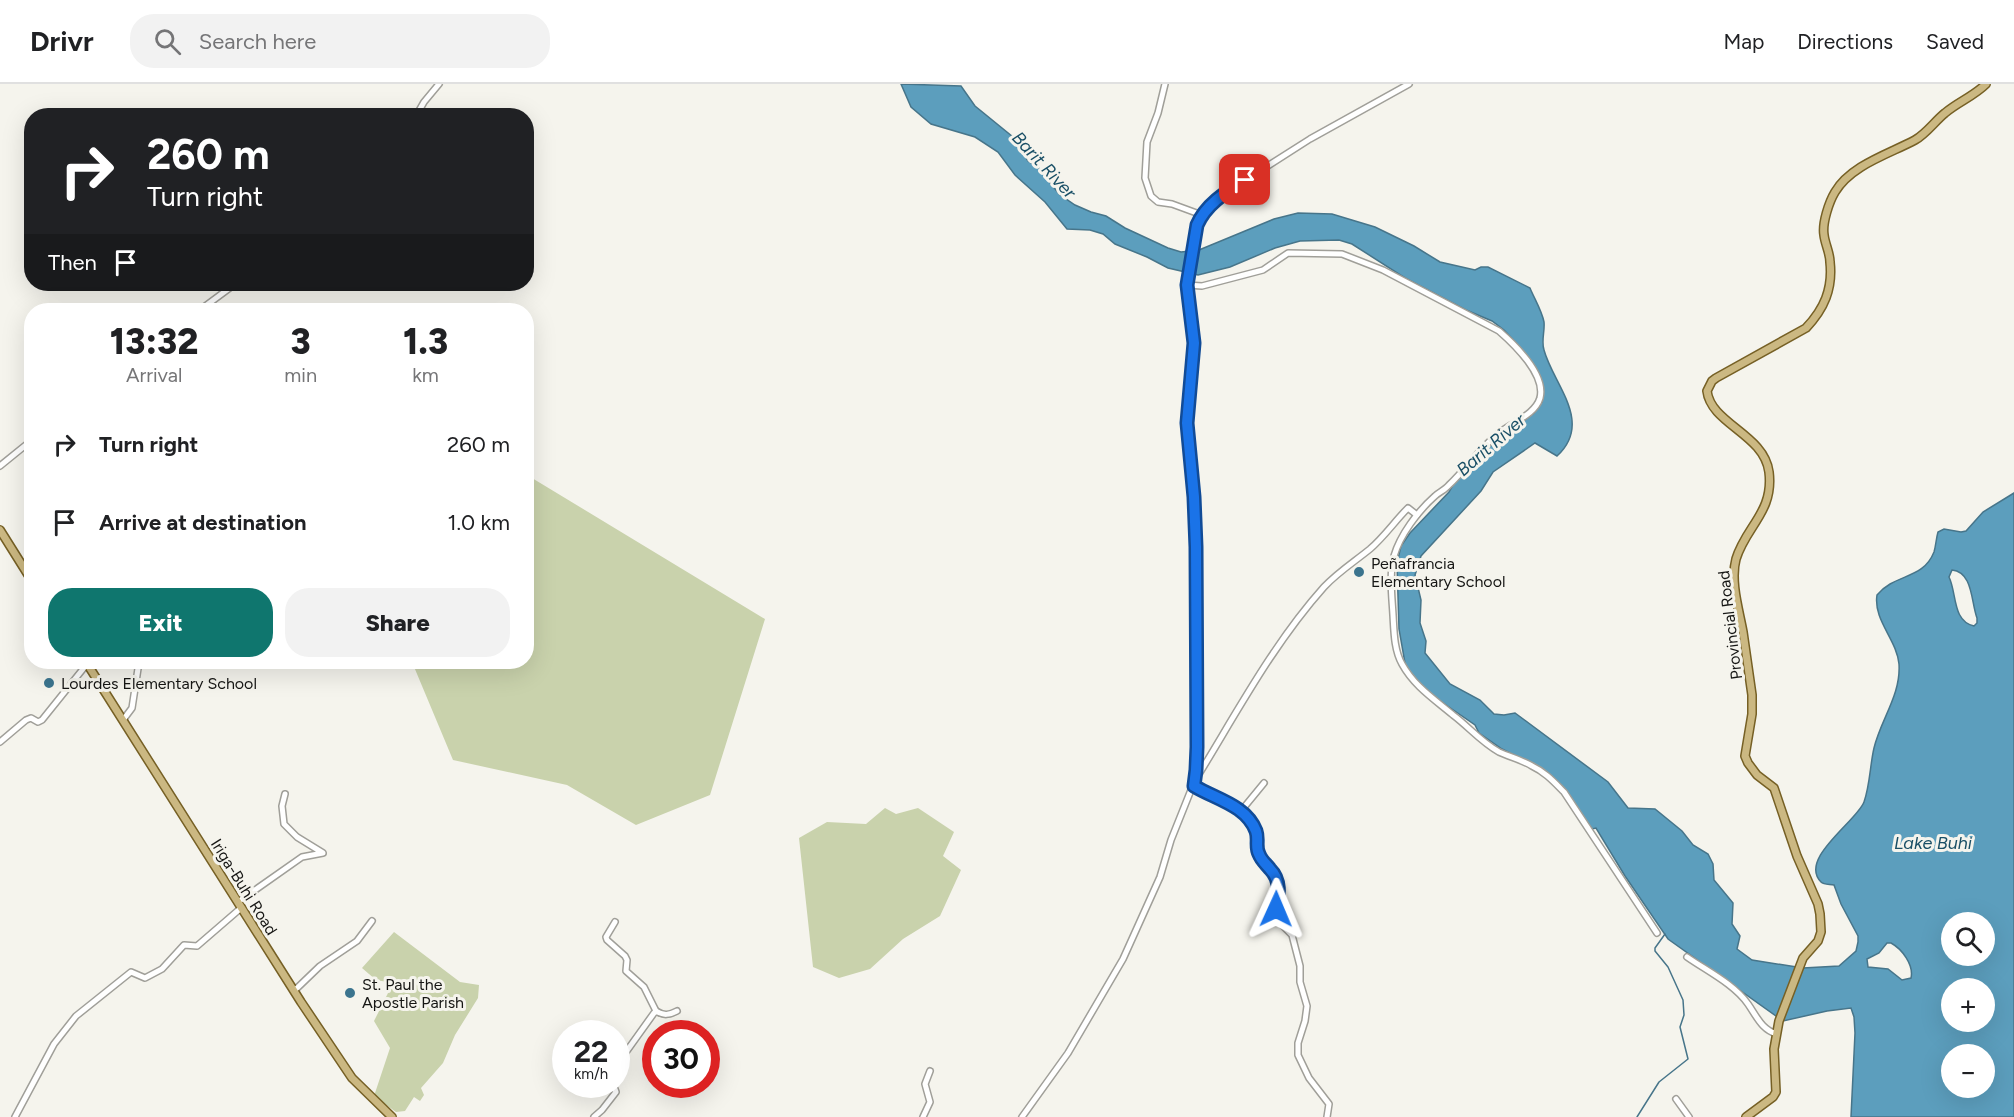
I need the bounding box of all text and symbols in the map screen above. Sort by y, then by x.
search box [130,14,550,68]
text: Drivr [30,24,94,58]
icon: search [151,25,184,58]
text: Search here [199,28,316,55]
text: Map [1723,29,1764,54]
text: Directions [1797,29,1893,54]
text: Saved [1926,29,1984,54]
water label: Barit River [1007,127,1081,204]
text: 260 m [147,129,270,180]
icon: right [48,132,126,210]
pin [1219,154,1270,205]
icon: arrive [1228,163,1261,196]
text: Turn right [147,180,263,213]
icon: arrive [109,246,142,279]
text: Then [48,249,97,276]
text: 13:32 [110,320,198,363]
text: 3 [291,320,311,363]
text: 1.3 [403,320,448,363]
text: Arrival [126,363,182,387]
text: min [284,363,317,387]
text: km [412,363,439,387]
water label: Barit River [1452,409,1531,481]
icon: right [48,428,81,461]
text: Turn right [99,431,198,458]
text: 260 m [447,431,510,458]
icon: arrive [48,506,81,539]
text: Arrive at destination [99,509,307,536]
text: 1.0 km [447,509,510,536]
place label: Peñafrancia Elementary School [1371,554,1505,591]
marker: Peñafrancia Elementary School [1352,565,1366,579]
street label: Provincial Road [1714,570,1746,680]
button: Exit [48,588,273,657]
button: Share [285,588,510,657]
place label: Lourdes Elementary School [61,674,257,693]
marker: Lourdes Elementary School [42,676,56,690]
water label: Lake Buhi [1894,832,1973,854]
street label: Iriga-Buhi Road [207,835,281,939]
position arrow [1244,877,1308,941]
map controls [1941,912,1995,1098]
button: search [1941,912,1995,966]
place label: St. Paul the Apostle Parish [362,975,464,1012]
button: + [1941,978,1995,1032]
marker: St. Paul the Apostle Parish [343,986,357,1000]
speed limit sign: 30 [642,1020,720,1098]
text: 22 [574,1033,608,1070]
button: − [1941,1044,1995,1098]
text: km/h [574,1065,608,1083]

